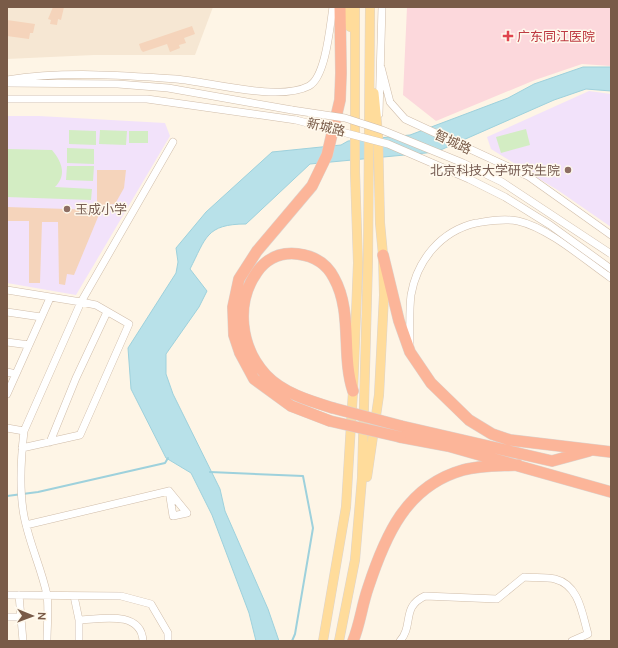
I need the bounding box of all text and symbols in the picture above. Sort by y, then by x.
place label: 广东同江医院 [517,28,595,45]
marker: 广东同江医院 [502,30,514,42]
street label: 新城路 [305,114,347,140]
street label: 智城路 [432,126,474,158]
place label: 北京科技大学研究生院 [430,162,560,179]
marker: 北京科技大学研究生院 [563,165,573,175]
place label: 玉成小学 [75,201,127,218]
marker: 玉成小学 [62,204,72,214]
north arrow [12,596,52,636]
text: N [35,612,49,620]

